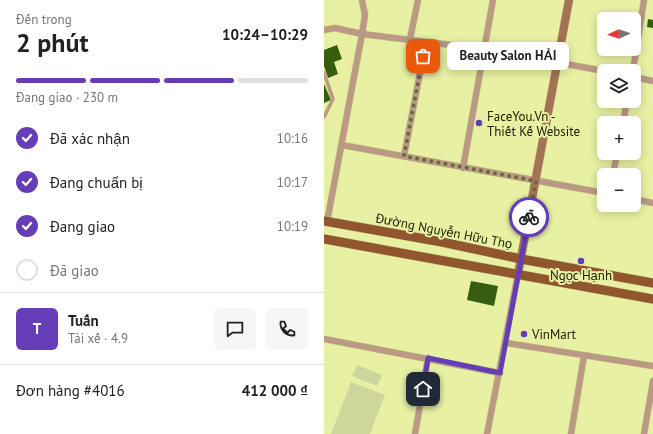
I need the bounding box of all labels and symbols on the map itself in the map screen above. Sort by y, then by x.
north arrow [597,12,641,56]
pin [406,39,440,73]
callout: Beauty Salon HẢI [447,42,569,70]
place label: FaceYou.Vn - Thiết Kế Website [487,108,580,140]
marker: FaceYou.Vn - Thiết Kế Website [474,118,484,128]
courier [509,197,549,237]
street label: Đường Nguyễn Hữu Thọ [373,209,514,253]
marker: Ngọc Hạnh [576,256,586,266]
place label: Ngọc Hạnh [550,267,612,284]
place label: VinMart [531,326,577,343]
marker: VinMart [519,329,529,339]
pin [406,372,440,406]

